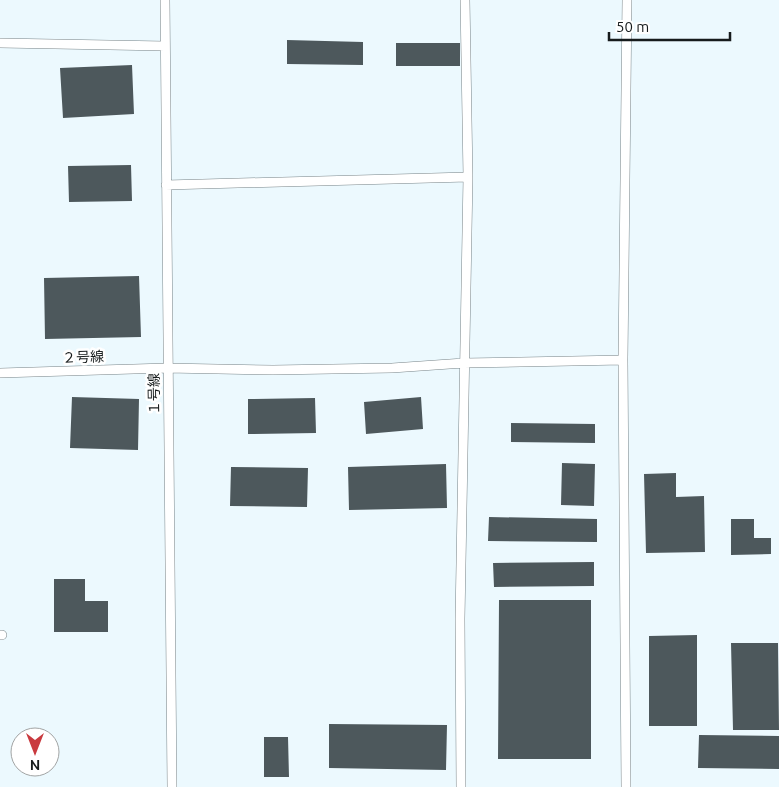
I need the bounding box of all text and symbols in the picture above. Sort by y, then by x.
scale bar [609,10,730,42]
text: 50 m [616,18,649,35]
street label: ２号線 [62,348,104,366]
street label: １号線 [146,373,162,415]
north arrow [10,727,60,777]
text: N [30,757,40,773]

